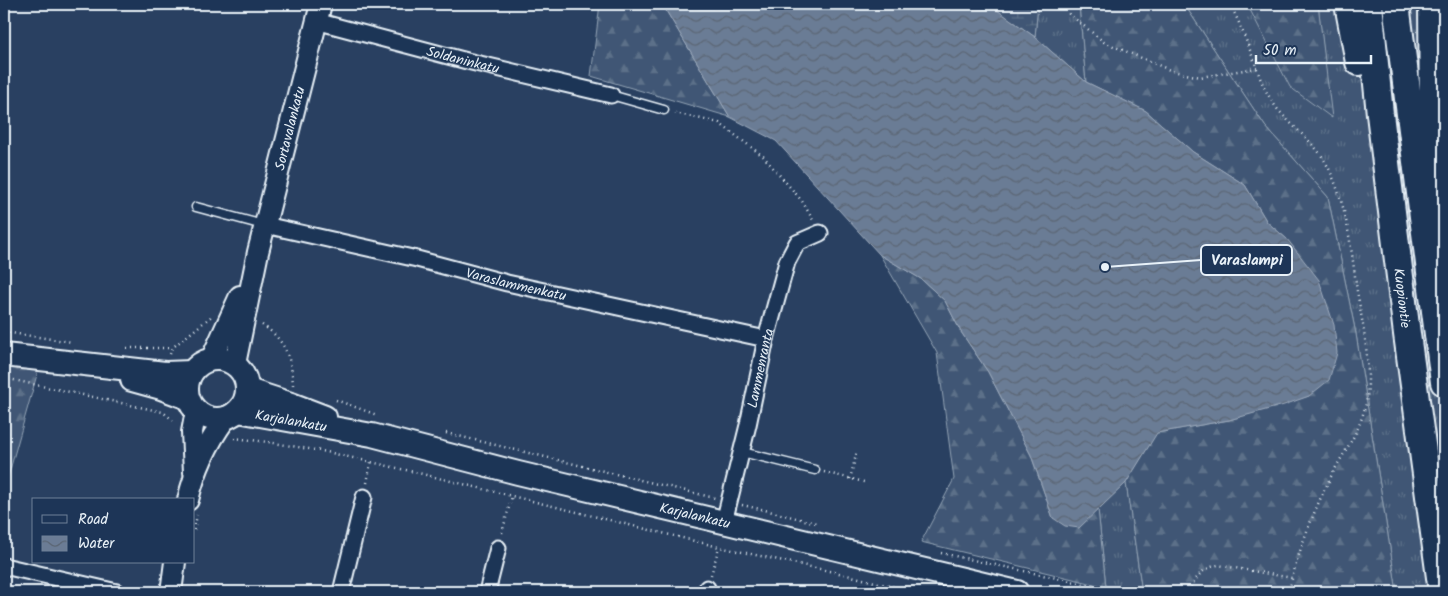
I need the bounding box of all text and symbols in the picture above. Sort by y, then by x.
scale bar [1256,32,1370,64]
text: 50 m [1263,39,1297,63]
street label: Soldaninkatu [424,41,502,80]
street label: Sortavalankatu [269,84,312,173]
callout: Varaslampi [1201,245,1292,275]
text: Varaslampi [1211,249,1284,273]
street label: Varaslammenkatu [463,262,568,308]
street label: Kuopiontie [1387,267,1416,330]
street label: Lammenranta [742,326,780,410]
street label: Karjalankatu [253,404,329,439]
street label: Karjalankatu [657,497,733,535]
legend [32,498,195,564]
text: Road [78,508,109,532]
text: Water [78,532,115,556]

